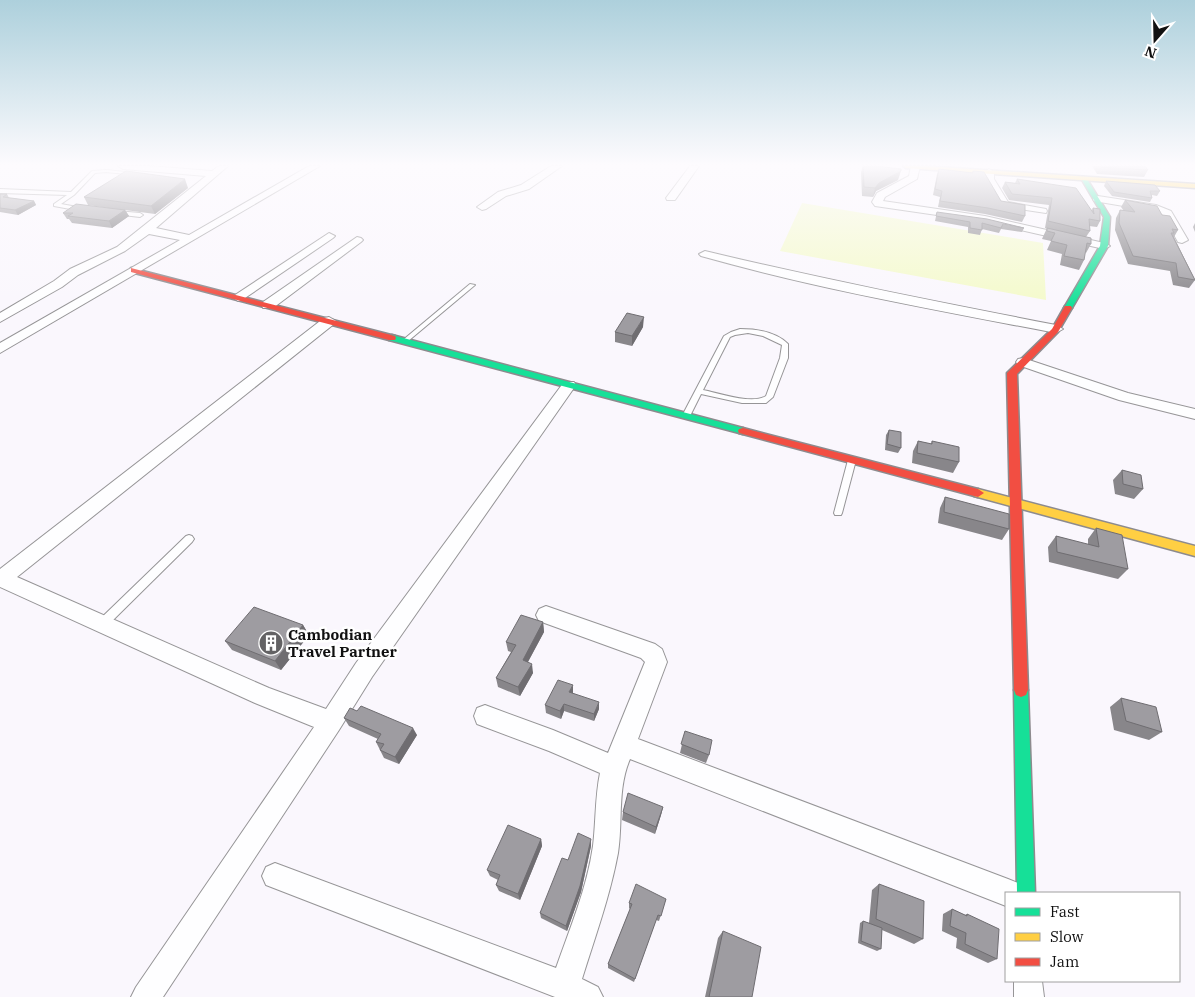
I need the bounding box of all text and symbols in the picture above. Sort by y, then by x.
north arrow [1130,15,1180,65]
text: N [1142,42,1159,63]
place label: Cambodian Travel Partner [288,625,397,661]
building icon: Cambodian Travel Partner [258,630,284,656]
legend [1005,892,1180,982]
text: Fast [1050,902,1080,921]
text: Slow [1050,927,1084,946]
text: Jam [1050,952,1079,971]

